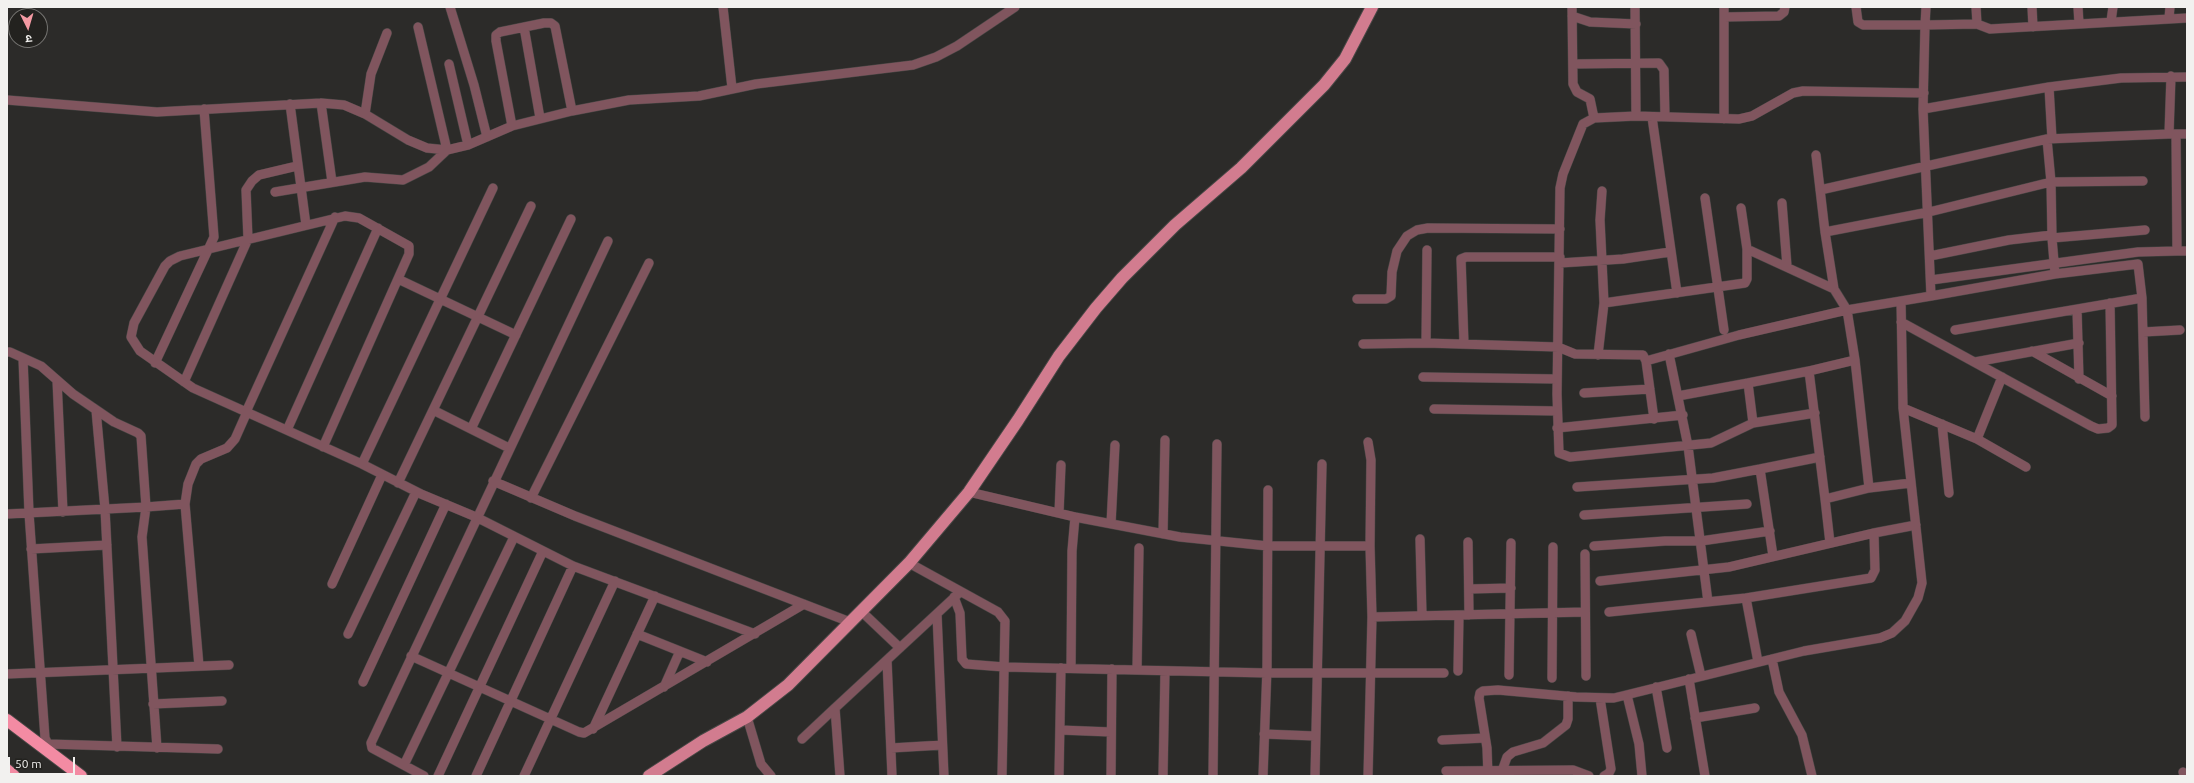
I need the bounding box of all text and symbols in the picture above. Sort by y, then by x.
north arrow [8,8,48,48]
text: उ [25,33,33,45]
scale bar [10,749,77,775]
text: 50 m [15,757,42,770]

